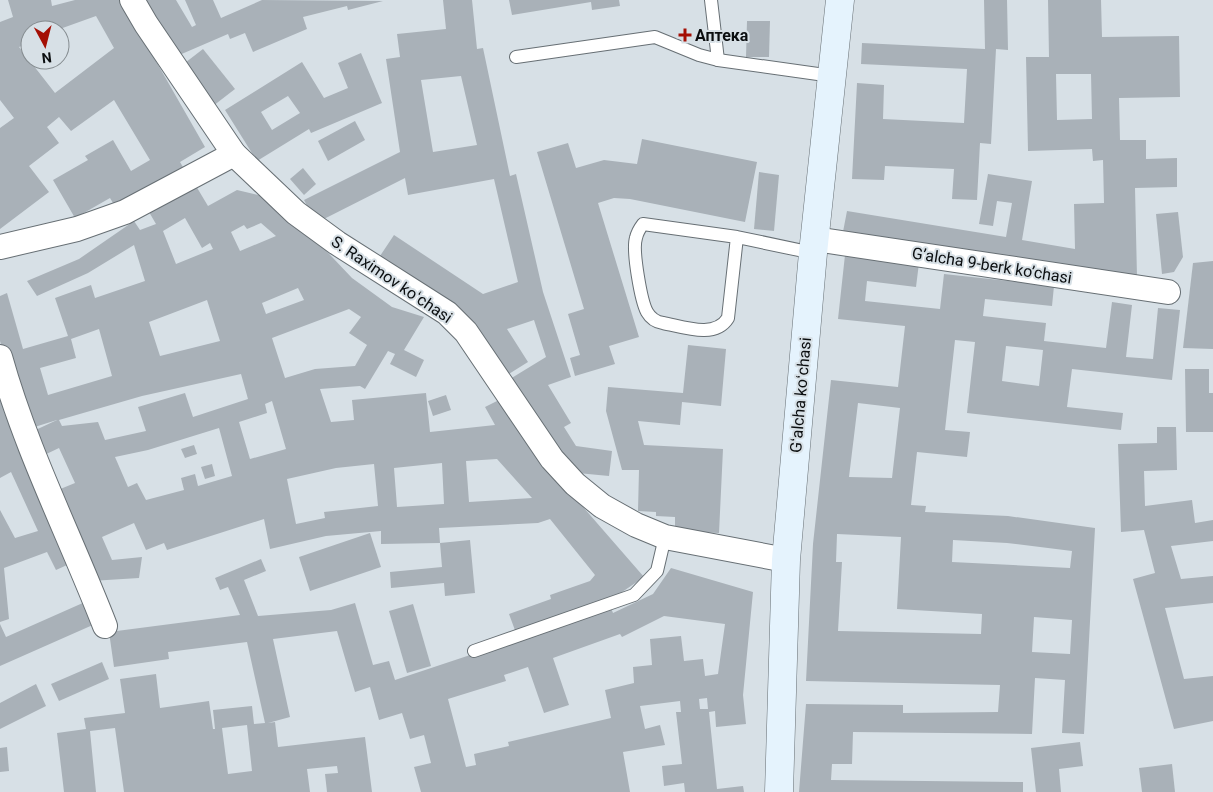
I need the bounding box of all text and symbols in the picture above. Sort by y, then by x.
north arrow [20,20,70,70]
place label: Аптека [695,26,749,45]
marker: Аптека [679,29,691,41]
text: N [41,49,52,66]
street label: S. Raximov koʻchasi [328,232,456,327]
street label: Gʼalcha 9-berk koʼchasi [911,243,1073,288]
street label: Gʻalcha koʻchasi [786,337,815,454]

